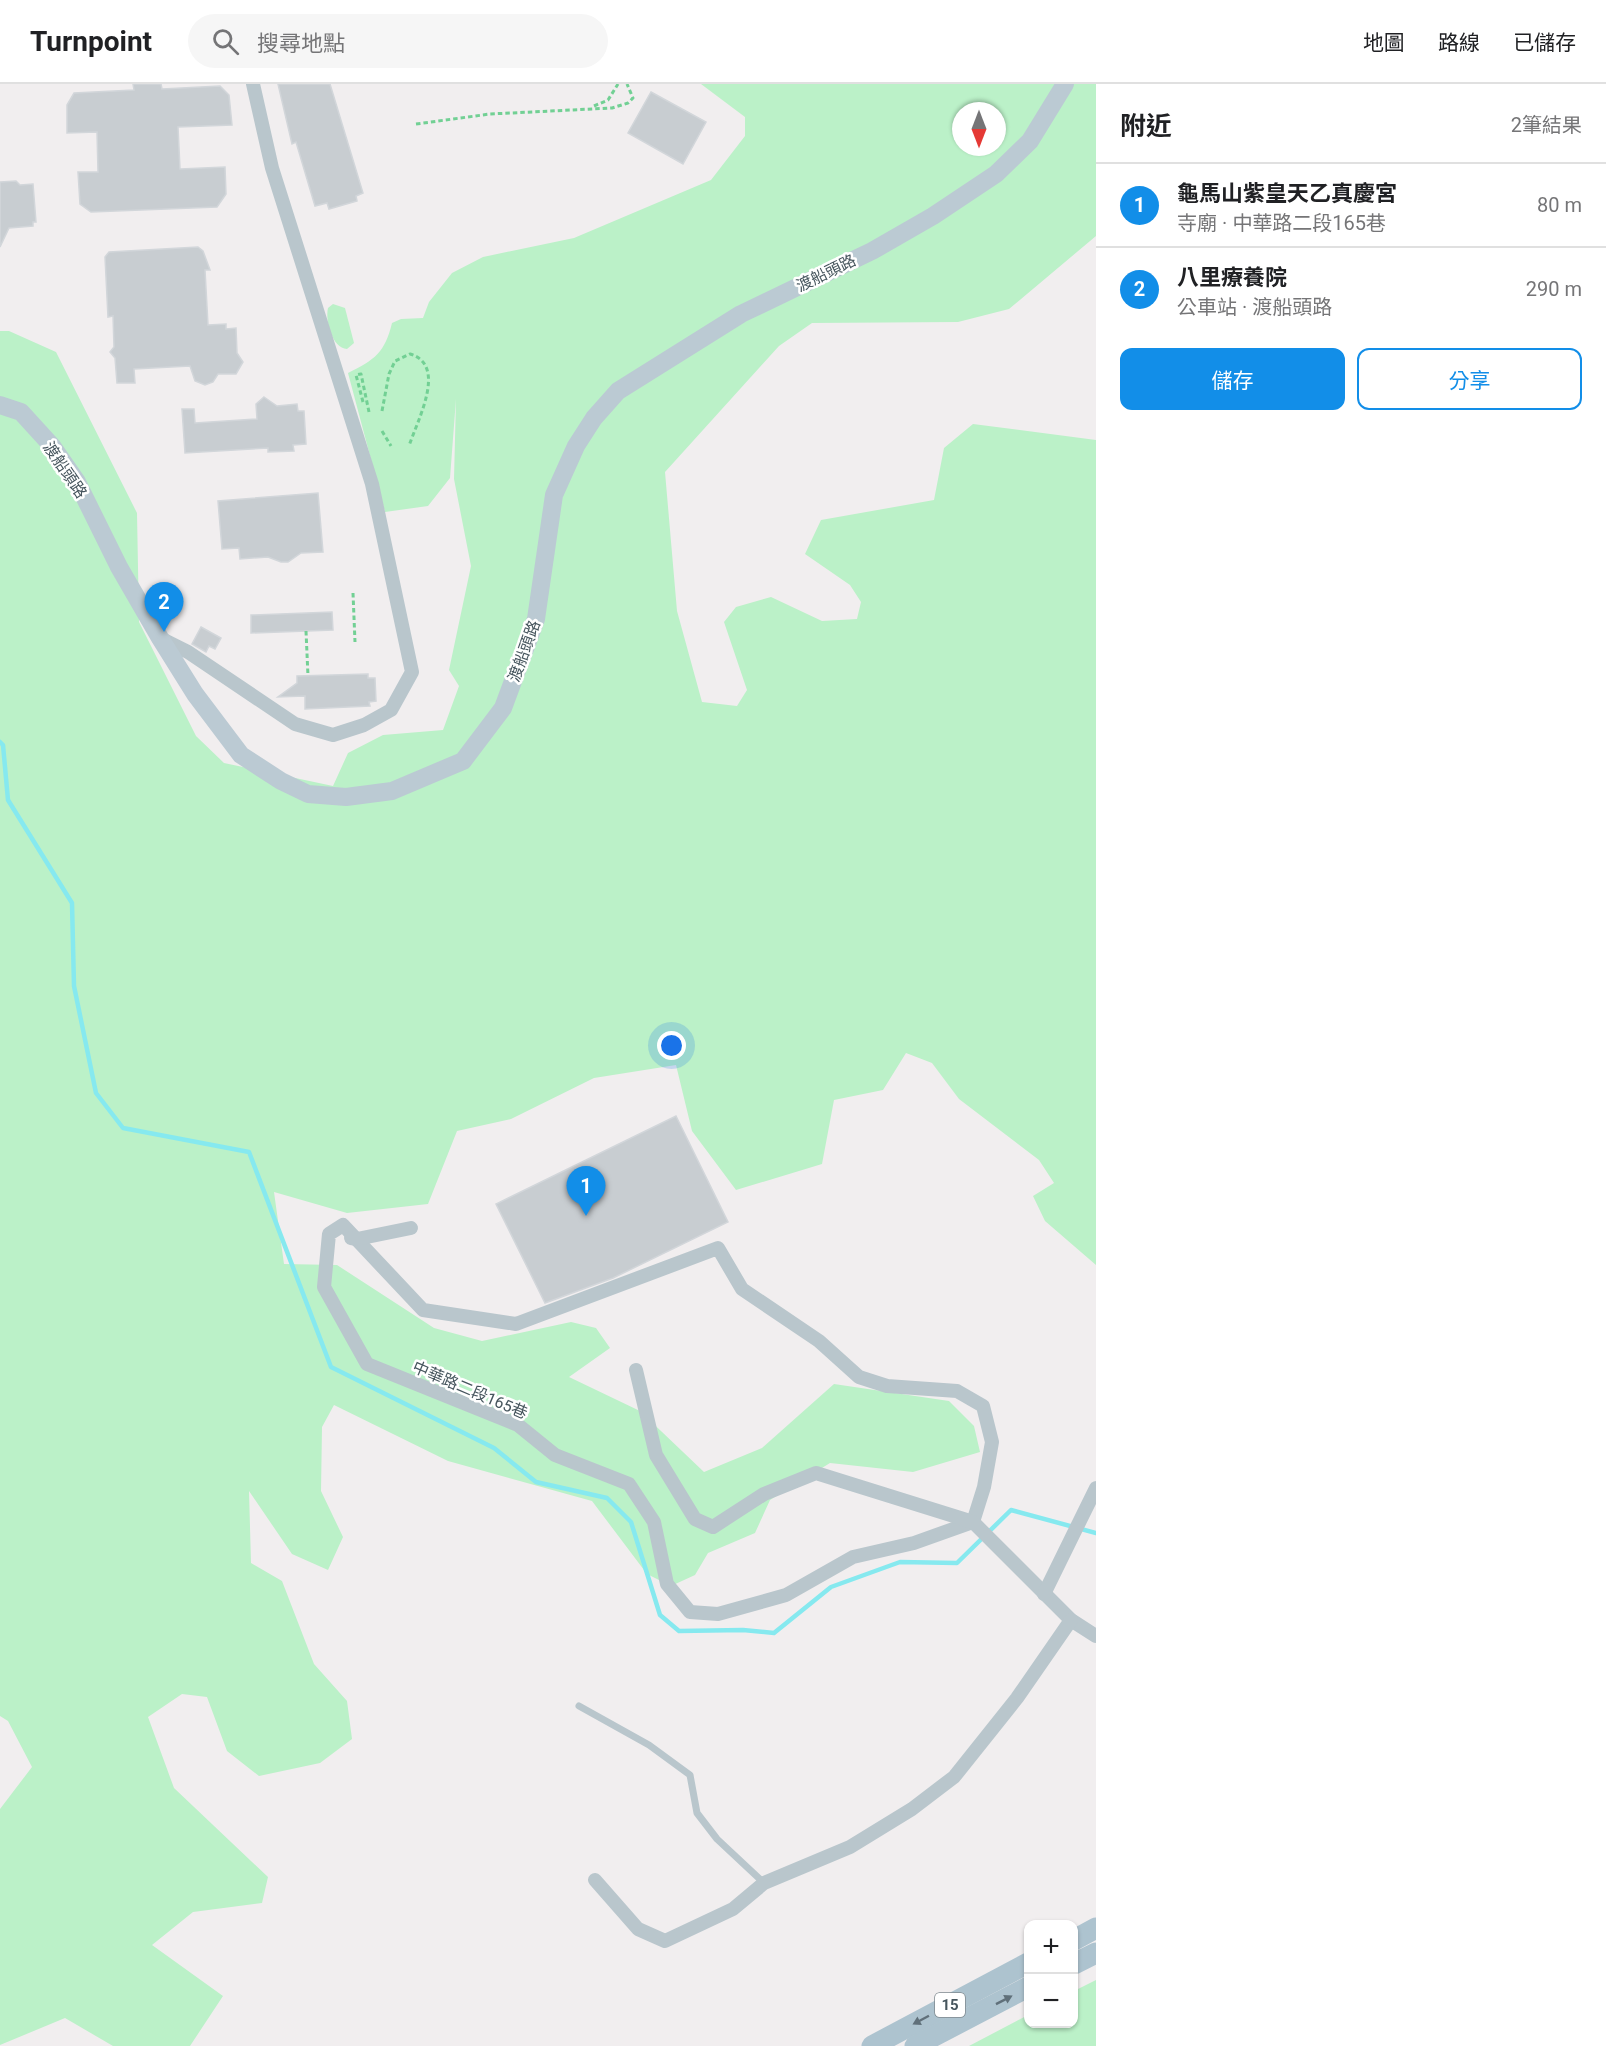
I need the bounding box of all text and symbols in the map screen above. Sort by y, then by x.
search box [188,14,608,68]
text: Turnpoint [30,25,152,58]
icon: search [209,25,242,58]
text: 搜尋地點 [257,31,345,56]
text: 地圖 [1363,31,1405,55]
text: 路線 [1438,31,1480,55]
text: 已儲存 [1513,31,1576,55]
north arrow [952,102,1006,156]
text: 附近 [1120,111,1172,141]
text: 2筆結果 [1511,113,1582,137]
text: 龜馬山紫皇天乙真慶宮 [1177,181,1397,206]
text: 1 [1134,193,1145,217]
text: 80 m [1537,193,1582,217]
text: 寺廟 · 中華路二段165巷 [1177,211,1386,235]
street label: 渡船頭路 [793,250,859,296]
text: 八里療養院 [1177,265,1287,290]
text: 2 [1134,277,1145,301]
text: 290 m [1526,277,1582,301]
text: 公車站 · 渡船頭路 [1177,295,1332,319]
button: 儲存 [1120,348,1345,410]
button: 分享 [1357,348,1582,410]
street label: 渡船頭路 [39,438,91,502]
pin: 2 [144,582,184,632]
street label: 渡船頭路 [504,618,544,684]
your location [657,1031,686,1060]
pin: 1 [566,1166,606,1216]
street label: 中華路二段165巷 [410,1357,530,1423]
map controls [1024,1920,1078,2028]
button: + [1024,1920,1078,1974]
button: − [1024,1974,1078,2028]
road number: 15 [935,1993,965,2017]
one-way arrow [996,1995,1013,2005]
one-way arrow [912,2015,929,2025]

